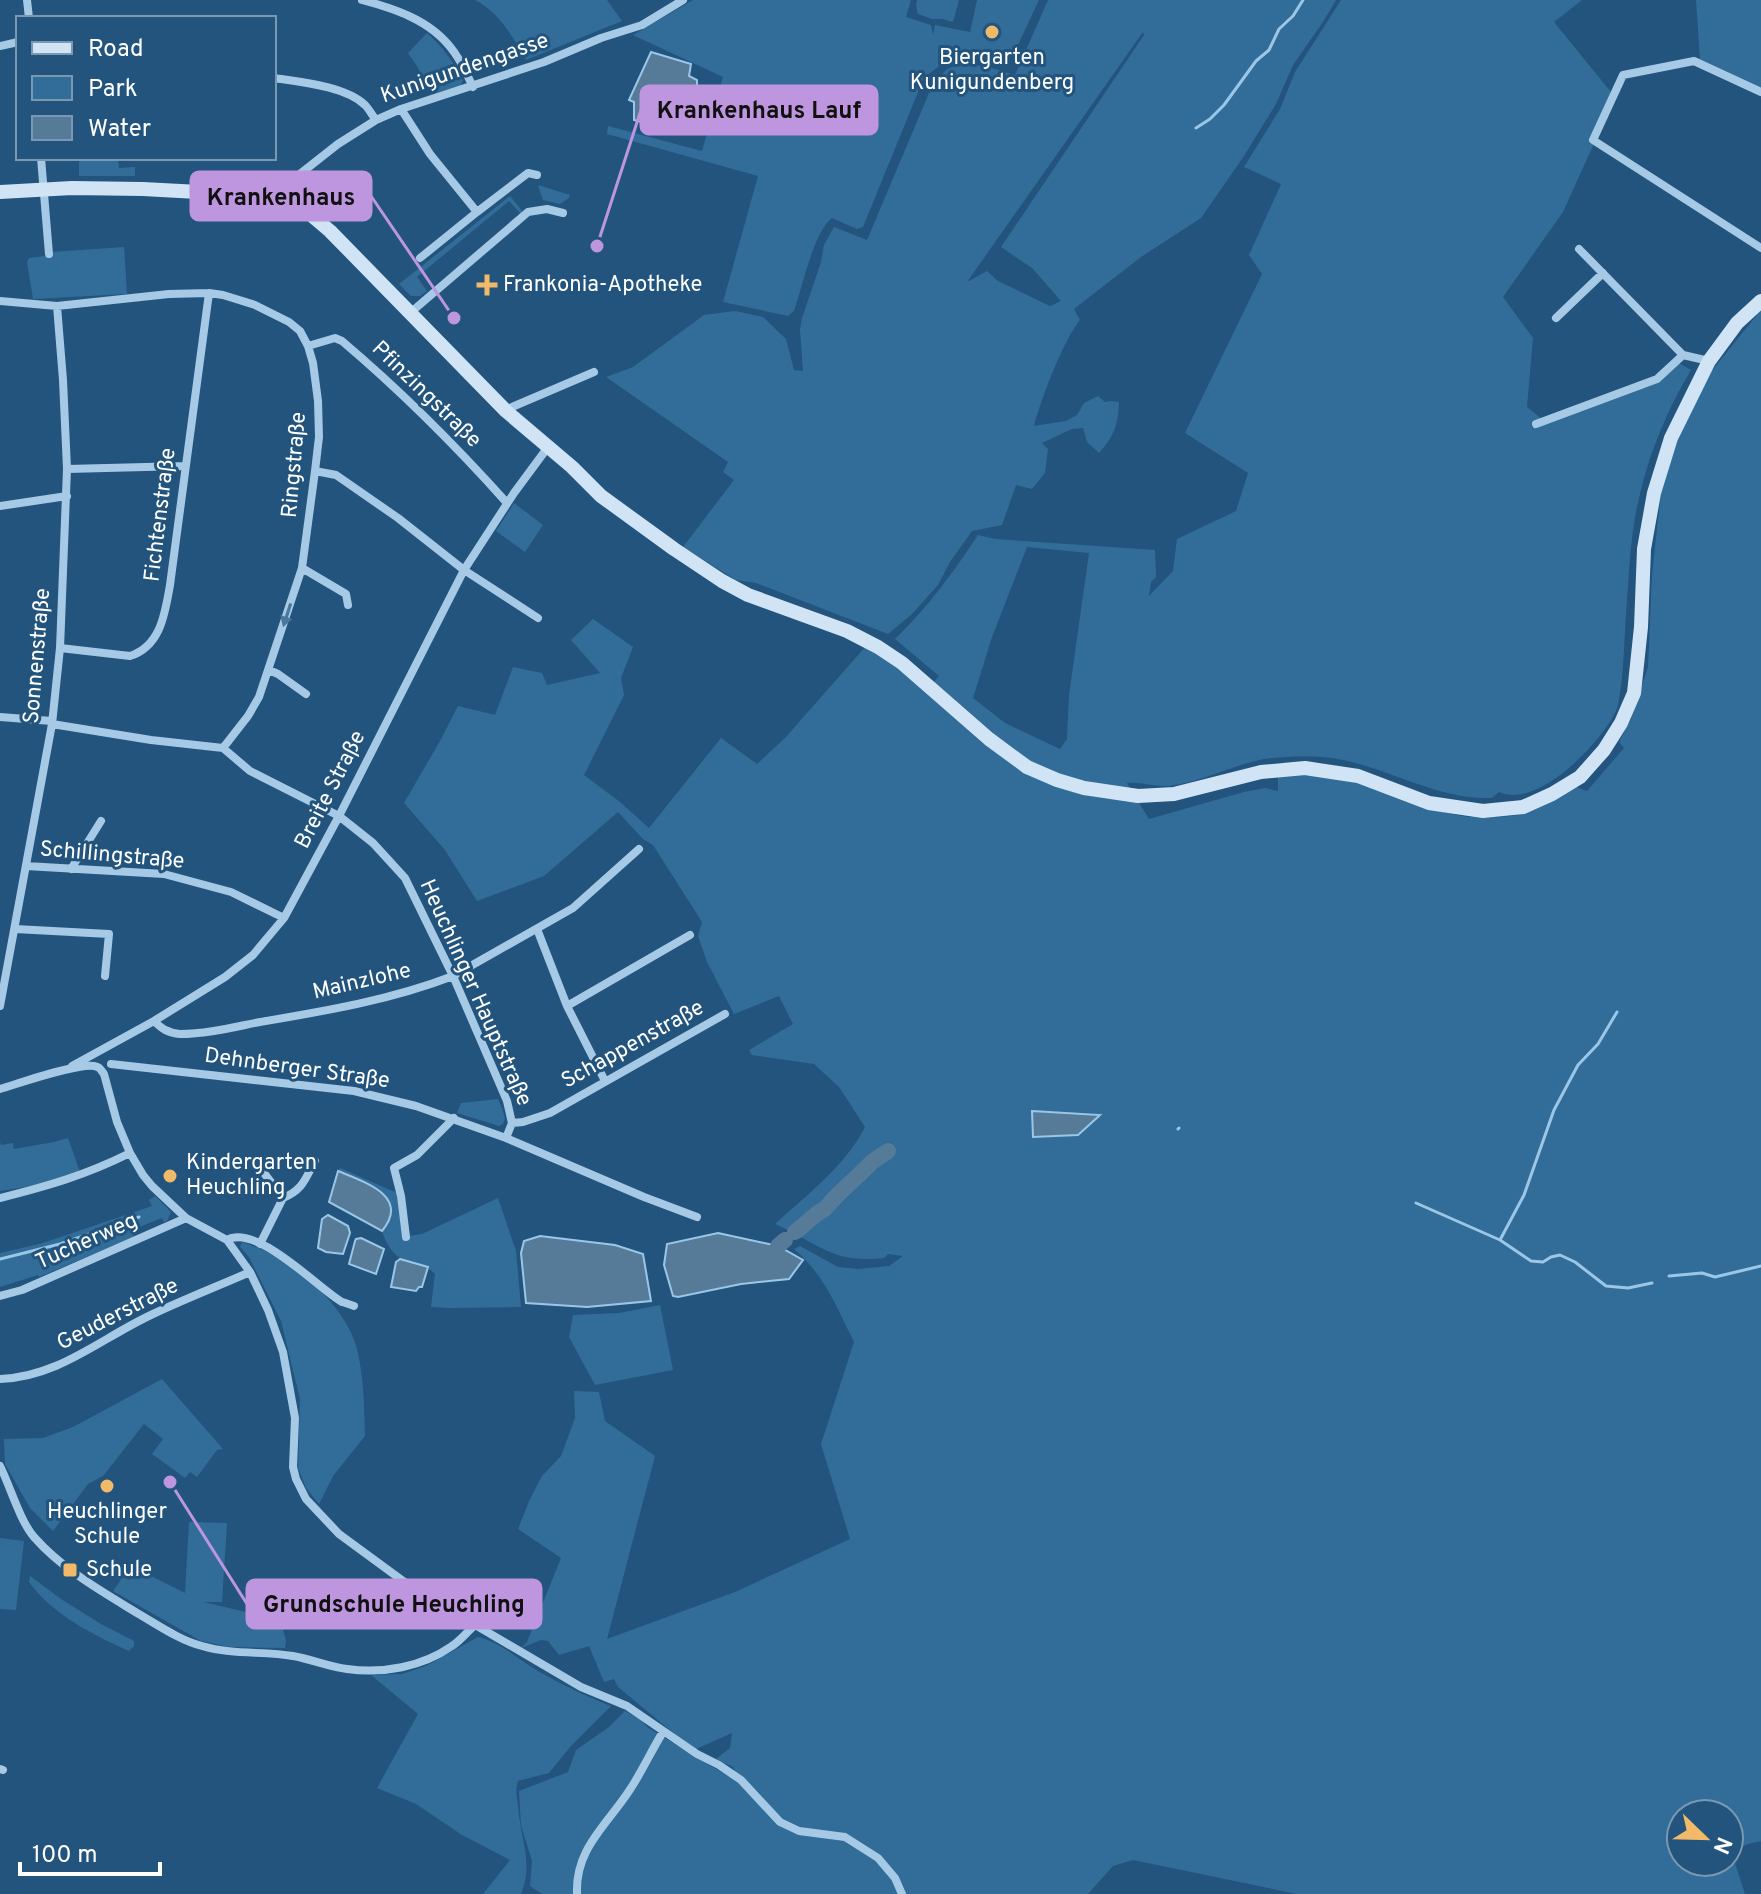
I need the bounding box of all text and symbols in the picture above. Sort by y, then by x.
legend [16,16,276,160]
marker: Biergarten Kunigundenberg [983,23,1001,41]
street label: Kunigundengasse [377,28,553,110]
text: Road [88,35,144,65]
place label: Biergarten Kunigundenberg [910,45,1074,97]
text: Park [88,75,138,105]
callout: Krankenhaus Lauf [641,86,877,134]
text: Krankenhaus Lauf [657,97,862,127]
text: Water [88,115,151,145]
callout: Krankenhaus [191,172,371,220]
text: Krankenhaus [207,184,355,214]
place label: Frankonia-Apotheke [503,272,702,299]
marker: Frankonia-Apotheke [478,276,496,294]
street label: Pfinzingstraße [365,336,487,454]
street label: Ringstraße [277,411,313,519]
street label: Fichtenstraße [139,446,183,584]
street label: Sonnenstraße [19,587,57,725]
one-way arrow [281,604,293,628]
street label: Breite Straße [290,726,372,854]
street label: Schillingstraße [39,836,185,876]
street label: Heuchlinger Hauptstraße [413,875,537,1111]
street label: Mainzlohe [310,958,414,1006]
street label: Schappenstraße [557,995,709,1095]
street label: Dehnberger Straße [203,1043,391,1095]
place label: Kindergarten Heuchling [186,1150,317,1202]
marker: Kindergarten Heuchling [161,1167,179,1185]
street label: Tucherweg [32,1208,142,1276]
street label: Geuderstraße [53,1273,183,1357]
marker: Heuchlinger Schule [98,1477,116,1495]
place label: Heuchlinger Schule [47,1499,167,1551]
place label: Schule [86,1557,152,1584]
marker: Schule [61,1561,79,1579]
callout: Grundschule Heuchling [247,1580,541,1628]
text: Grundschule Heuchling [263,1591,525,1621]
north arrow [1665,1798,1745,1878]
scale bar [20,1826,160,1876]
text: N [1706,1832,1737,1857]
text: 100 m [32,1841,98,1871]

